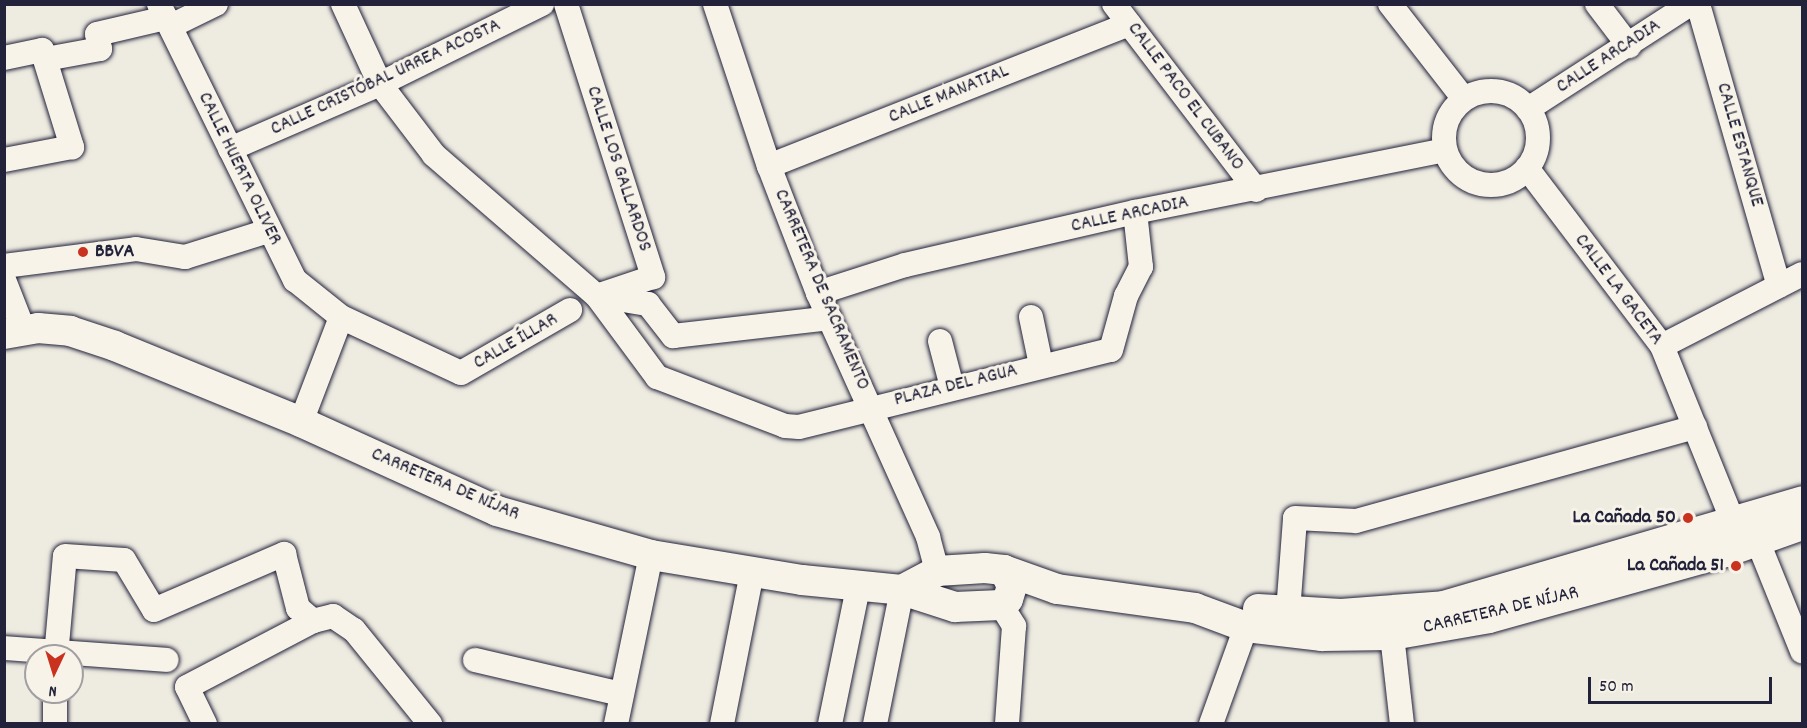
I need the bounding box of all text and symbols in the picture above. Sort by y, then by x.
street label: CALLE CRISTÓBAL URREA ACOSTA [267,14,505,142]
street label: CALLE ARCADIA [1552,14,1666,100]
street label: CALLE PACO EL CUBANO [1121,18,1249,176]
street label: CALLE MANATIAL [885,60,1013,130]
street label: CALLE ESTANQUE [1710,80,1768,210]
street label: CALLE LOS GALLARDOS [580,83,656,255]
street label: CALLE HUERTA OLIVER [192,89,286,249]
street label: CARRETERA DE SACRAMENTO [768,186,874,394]
street label: CALLE ARCADIA [1069,191,1191,239]
street label: CALLE LA GACETA [1568,230,1668,350]
place label: BBVA [95,240,134,264]
marker: BBVA [76,245,90,259]
street label: CALLE ÍLLAR [470,308,562,376]
street label: PLAZA DEL AGUA [892,359,1020,413]
street label: CARRETERA DE NÍJAR [367,443,523,527]
place label: La Cañada 50 [1572,506,1676,530]
marker: La Cañada 50 [1681,511,1695,525]
place label: La Cañada 51 [1627,554,1724,578]
marker: La Cañada 51 [1729,559,1743,573]
street label: CARRETERA DE NÍJAR [1421,581,1581,641]
north arrow [24,644,84,704]
scale bar [1591,665,1776,703]
text: 50 m [1599,675,1634,700]
text: N [48,679,58,702]

